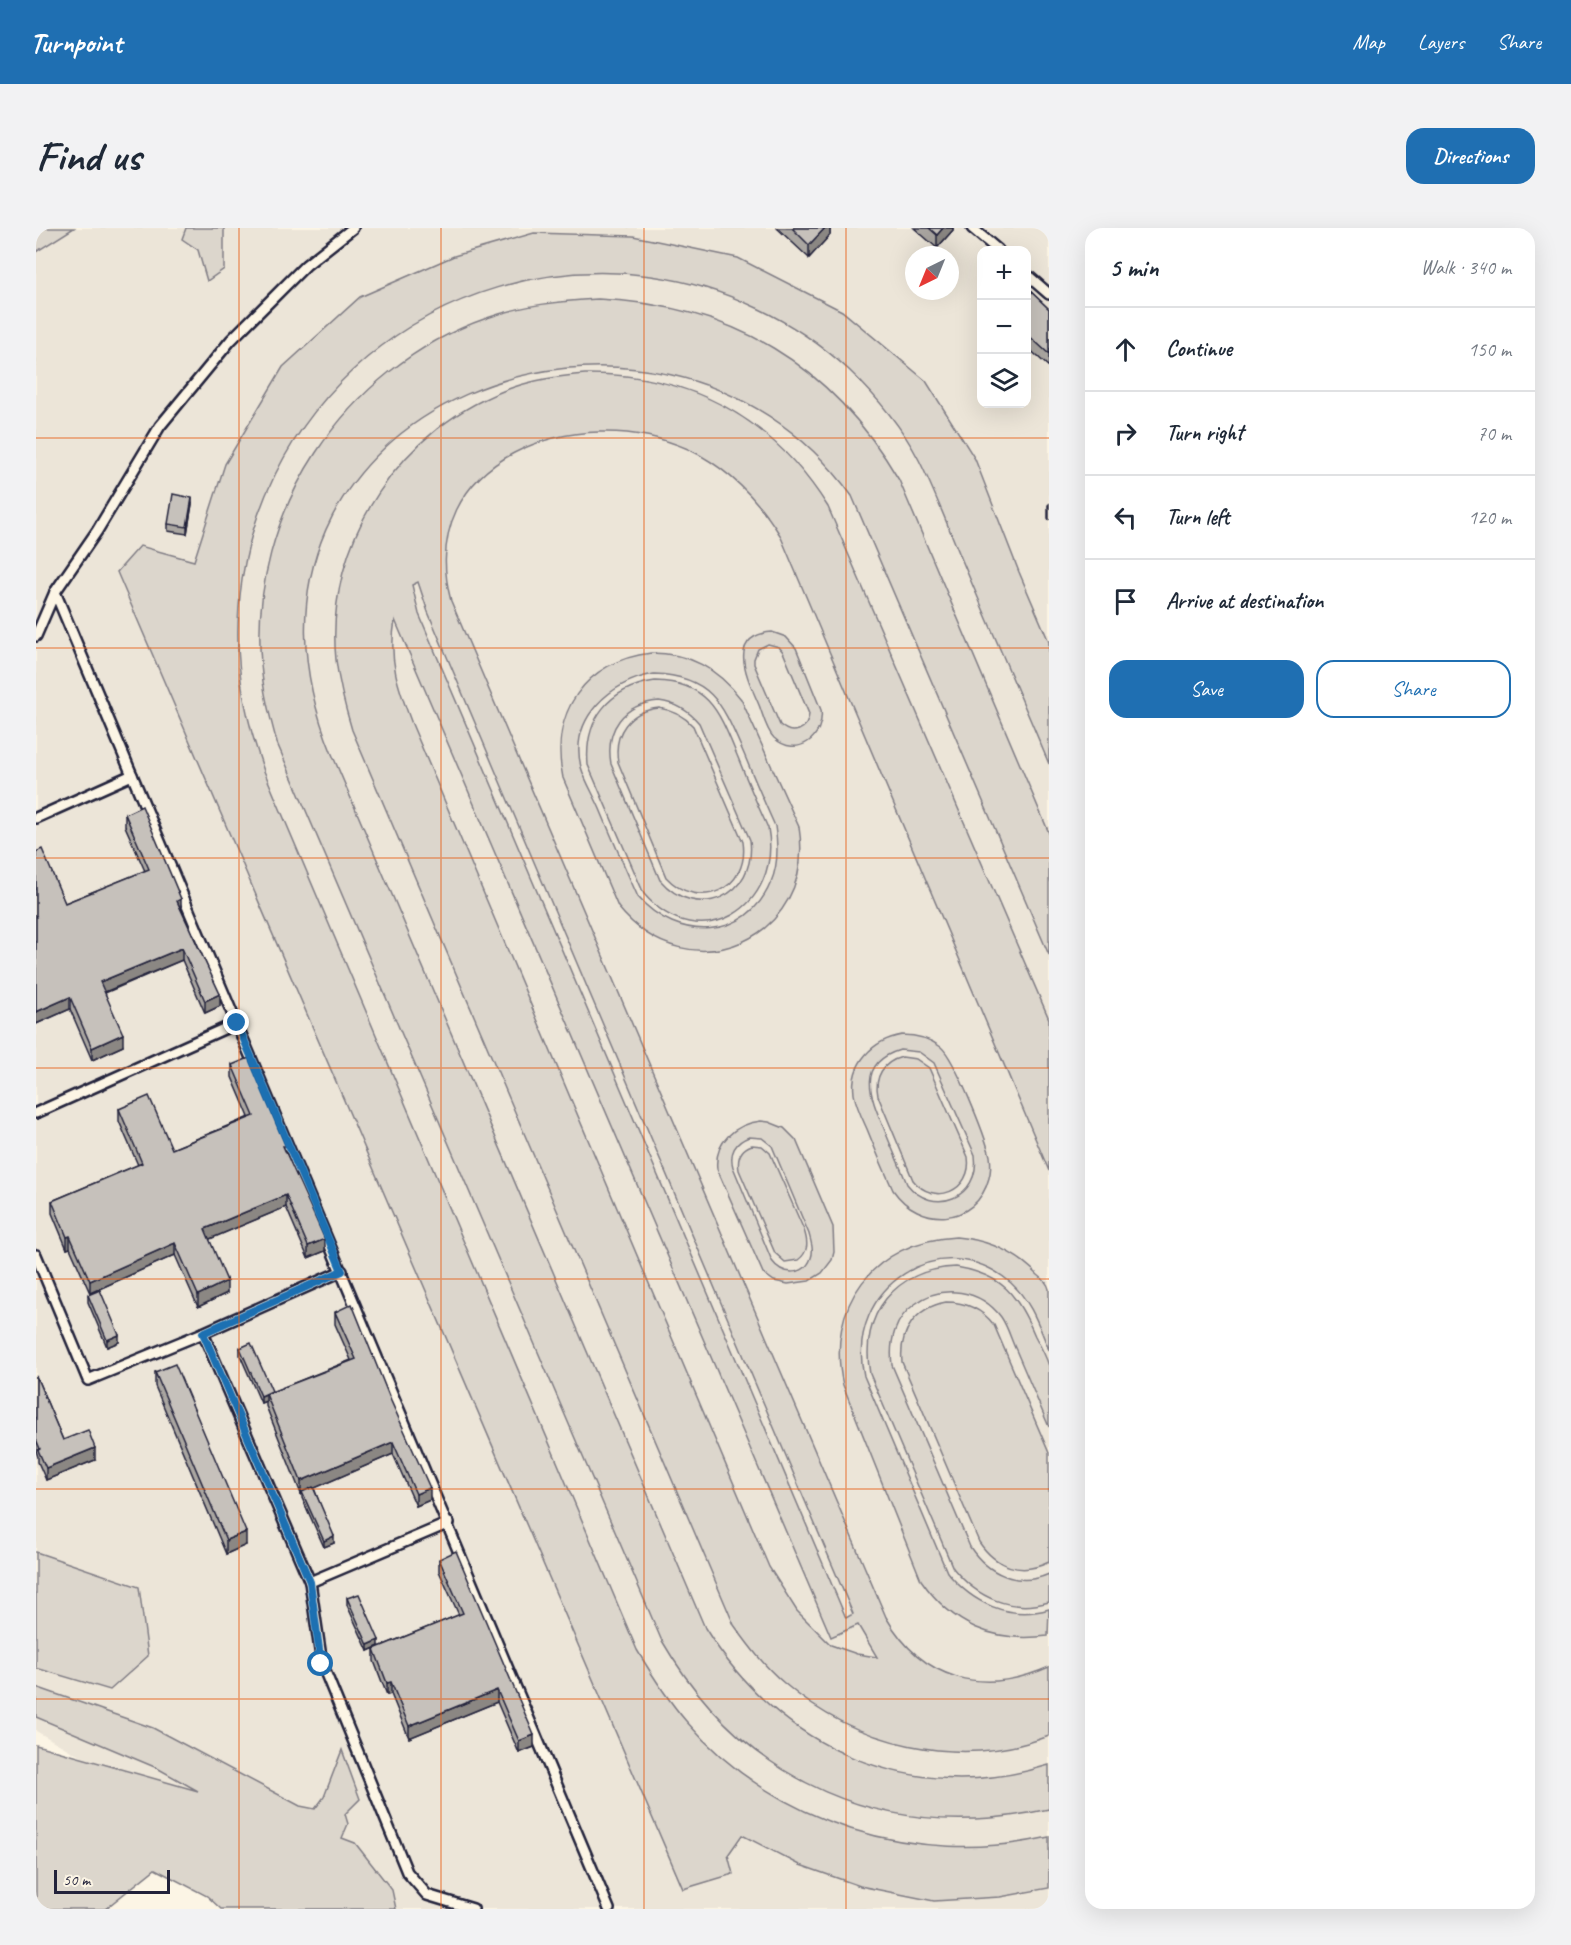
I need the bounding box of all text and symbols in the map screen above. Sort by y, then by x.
text: Turnpoint [30,25,122,60]
text: Map [1352,29,1385,55]
text: Layers [1418,29,1464,55]
text: Share [1497,29,1541,55]
button: Directions [1406,128,1535,184]
text: Find us [36,130,141,183]
north arrow [905,246,959,300]
map controls [977,246,1031,408]
button: + [977,246,1031,300]
text: 5 min [1109,251,1158,284]
text: Walk · 340 m [1421,255,1511,280]
button: − [977,300,1031,354]
icon: ahead [1109,333,1142,366]
text: Continue [1166,335,1232,363]
text: 150 m [1468,337,1511,362]
button: layers [977,354,1031,408]
icon: right [1109,417,1142,450]
text: Turn right [1166,419,1243,447]
text: 70 m [1477,421,1511,446]
icon: left [1109,501,1142,534]
text: Turn left [1166,503,1230,531]
text: 120 m [1468,505,1511,530]
icon: arrive [1109,585,1142,618]
text: Arrive at destination [1166,587,1323,615]
button: Save [1109,660,1304,718]
button: Share [1316,660,1511,718]
route end [223,1009,249,1035]
route start [307,1650,333,1676]
scale bar [54,1867,170,1894]
text: 50 m [63,1870,90,1890]

